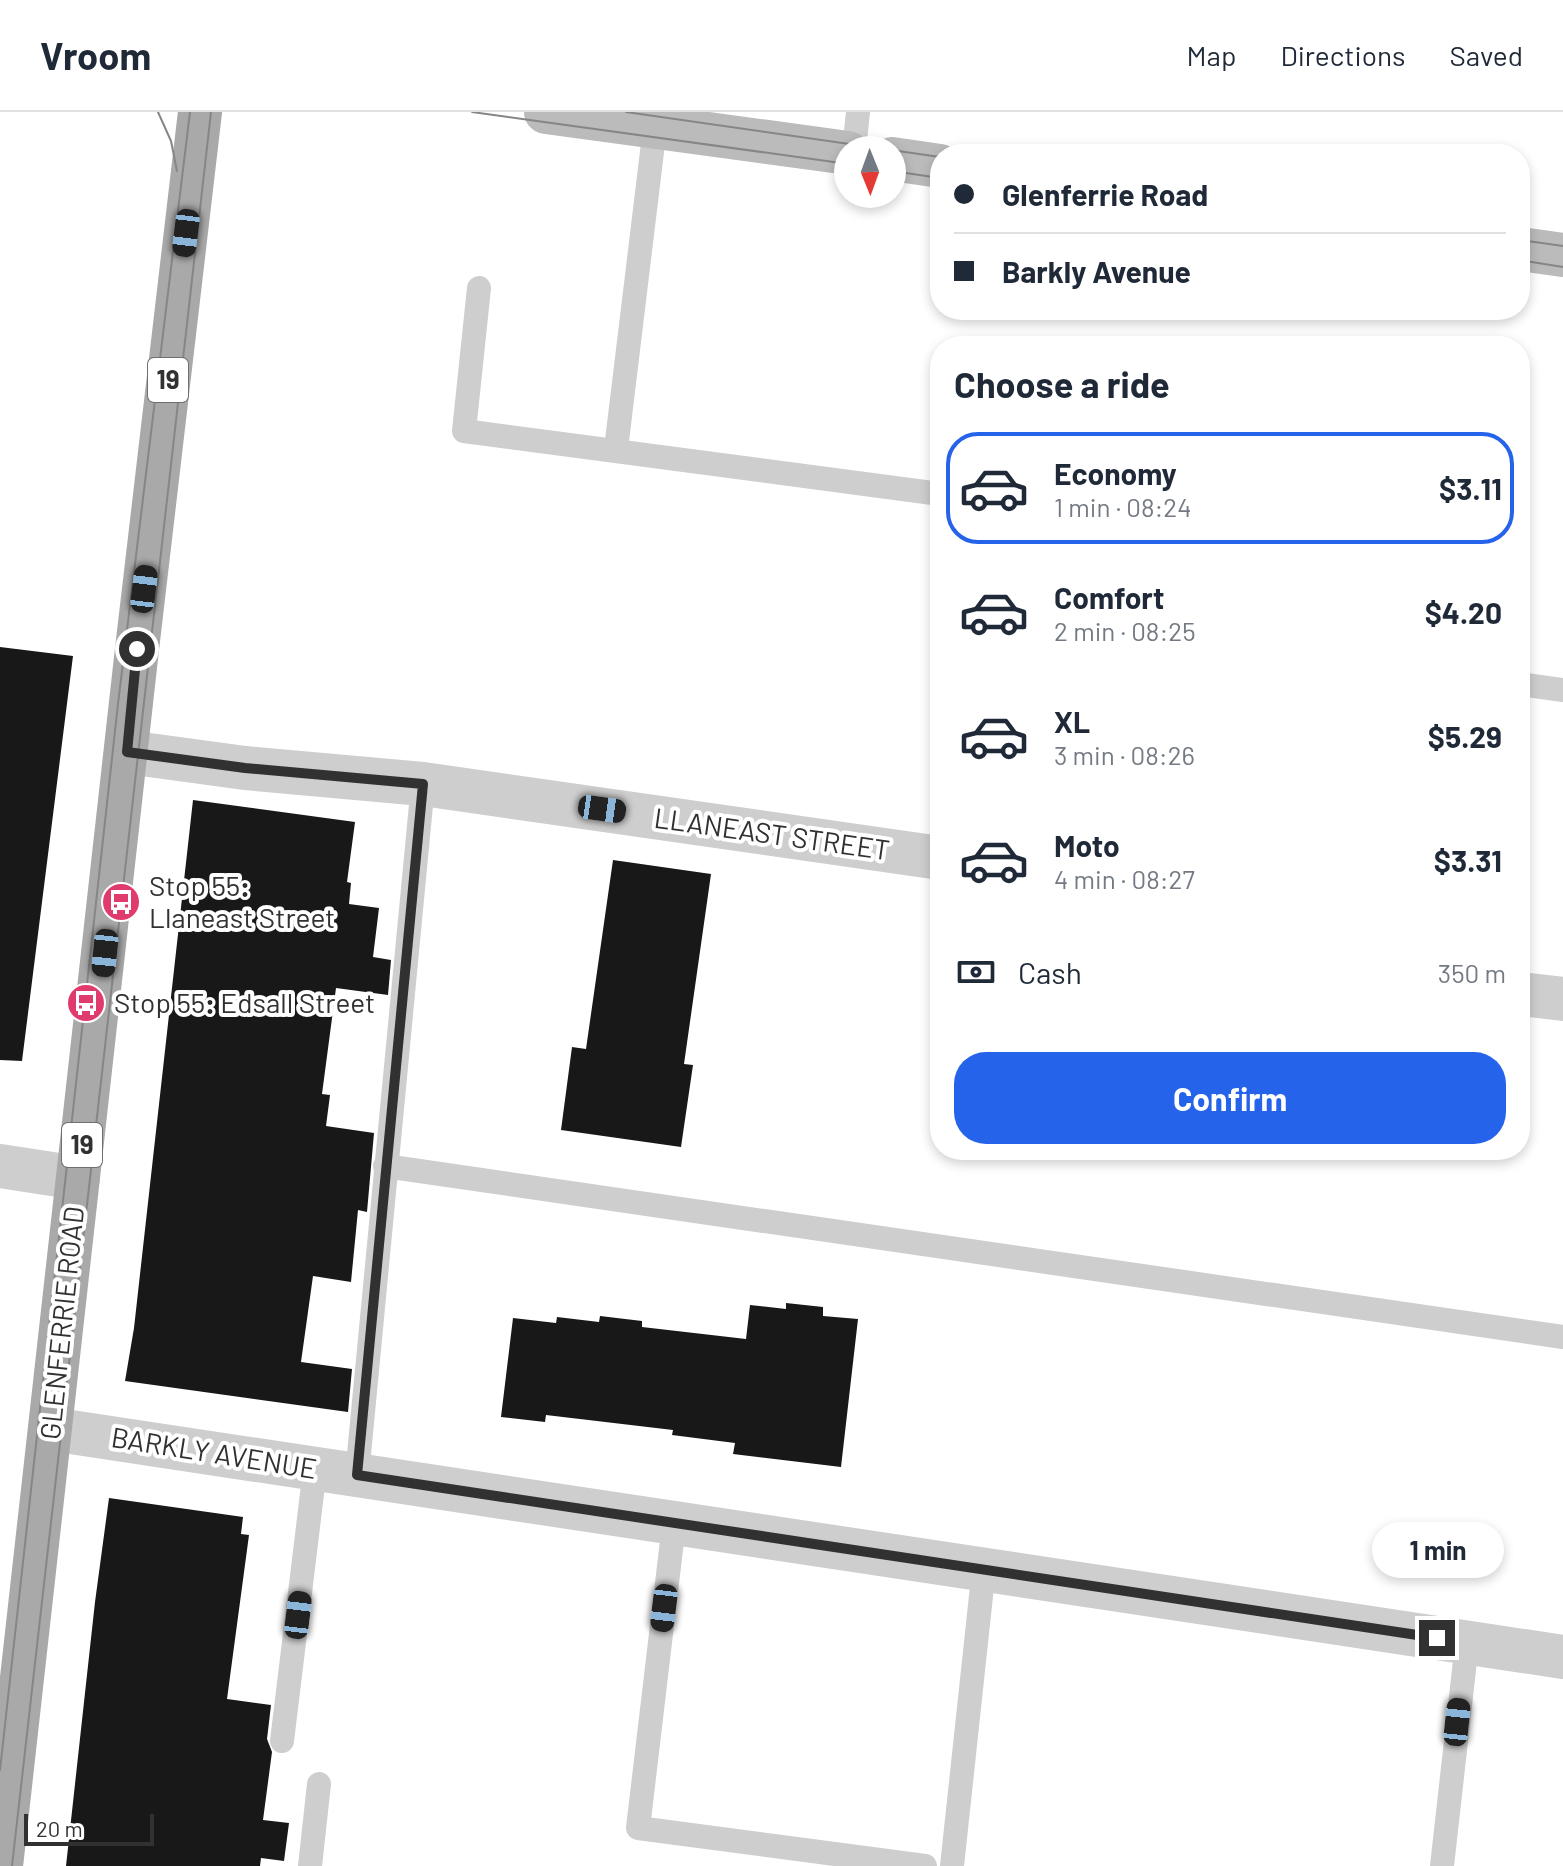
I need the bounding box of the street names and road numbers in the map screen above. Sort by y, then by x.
road number: 19 [148,358,188,402]
street label: LLANEAST STREET [652,800,892,866]
road number: 19 [62,1123,102,1167]
street label: GLENFERRIE ROAD [32,1205,90,1441]
street label: BARKLY AVENUE [109,1419,319,1485]

